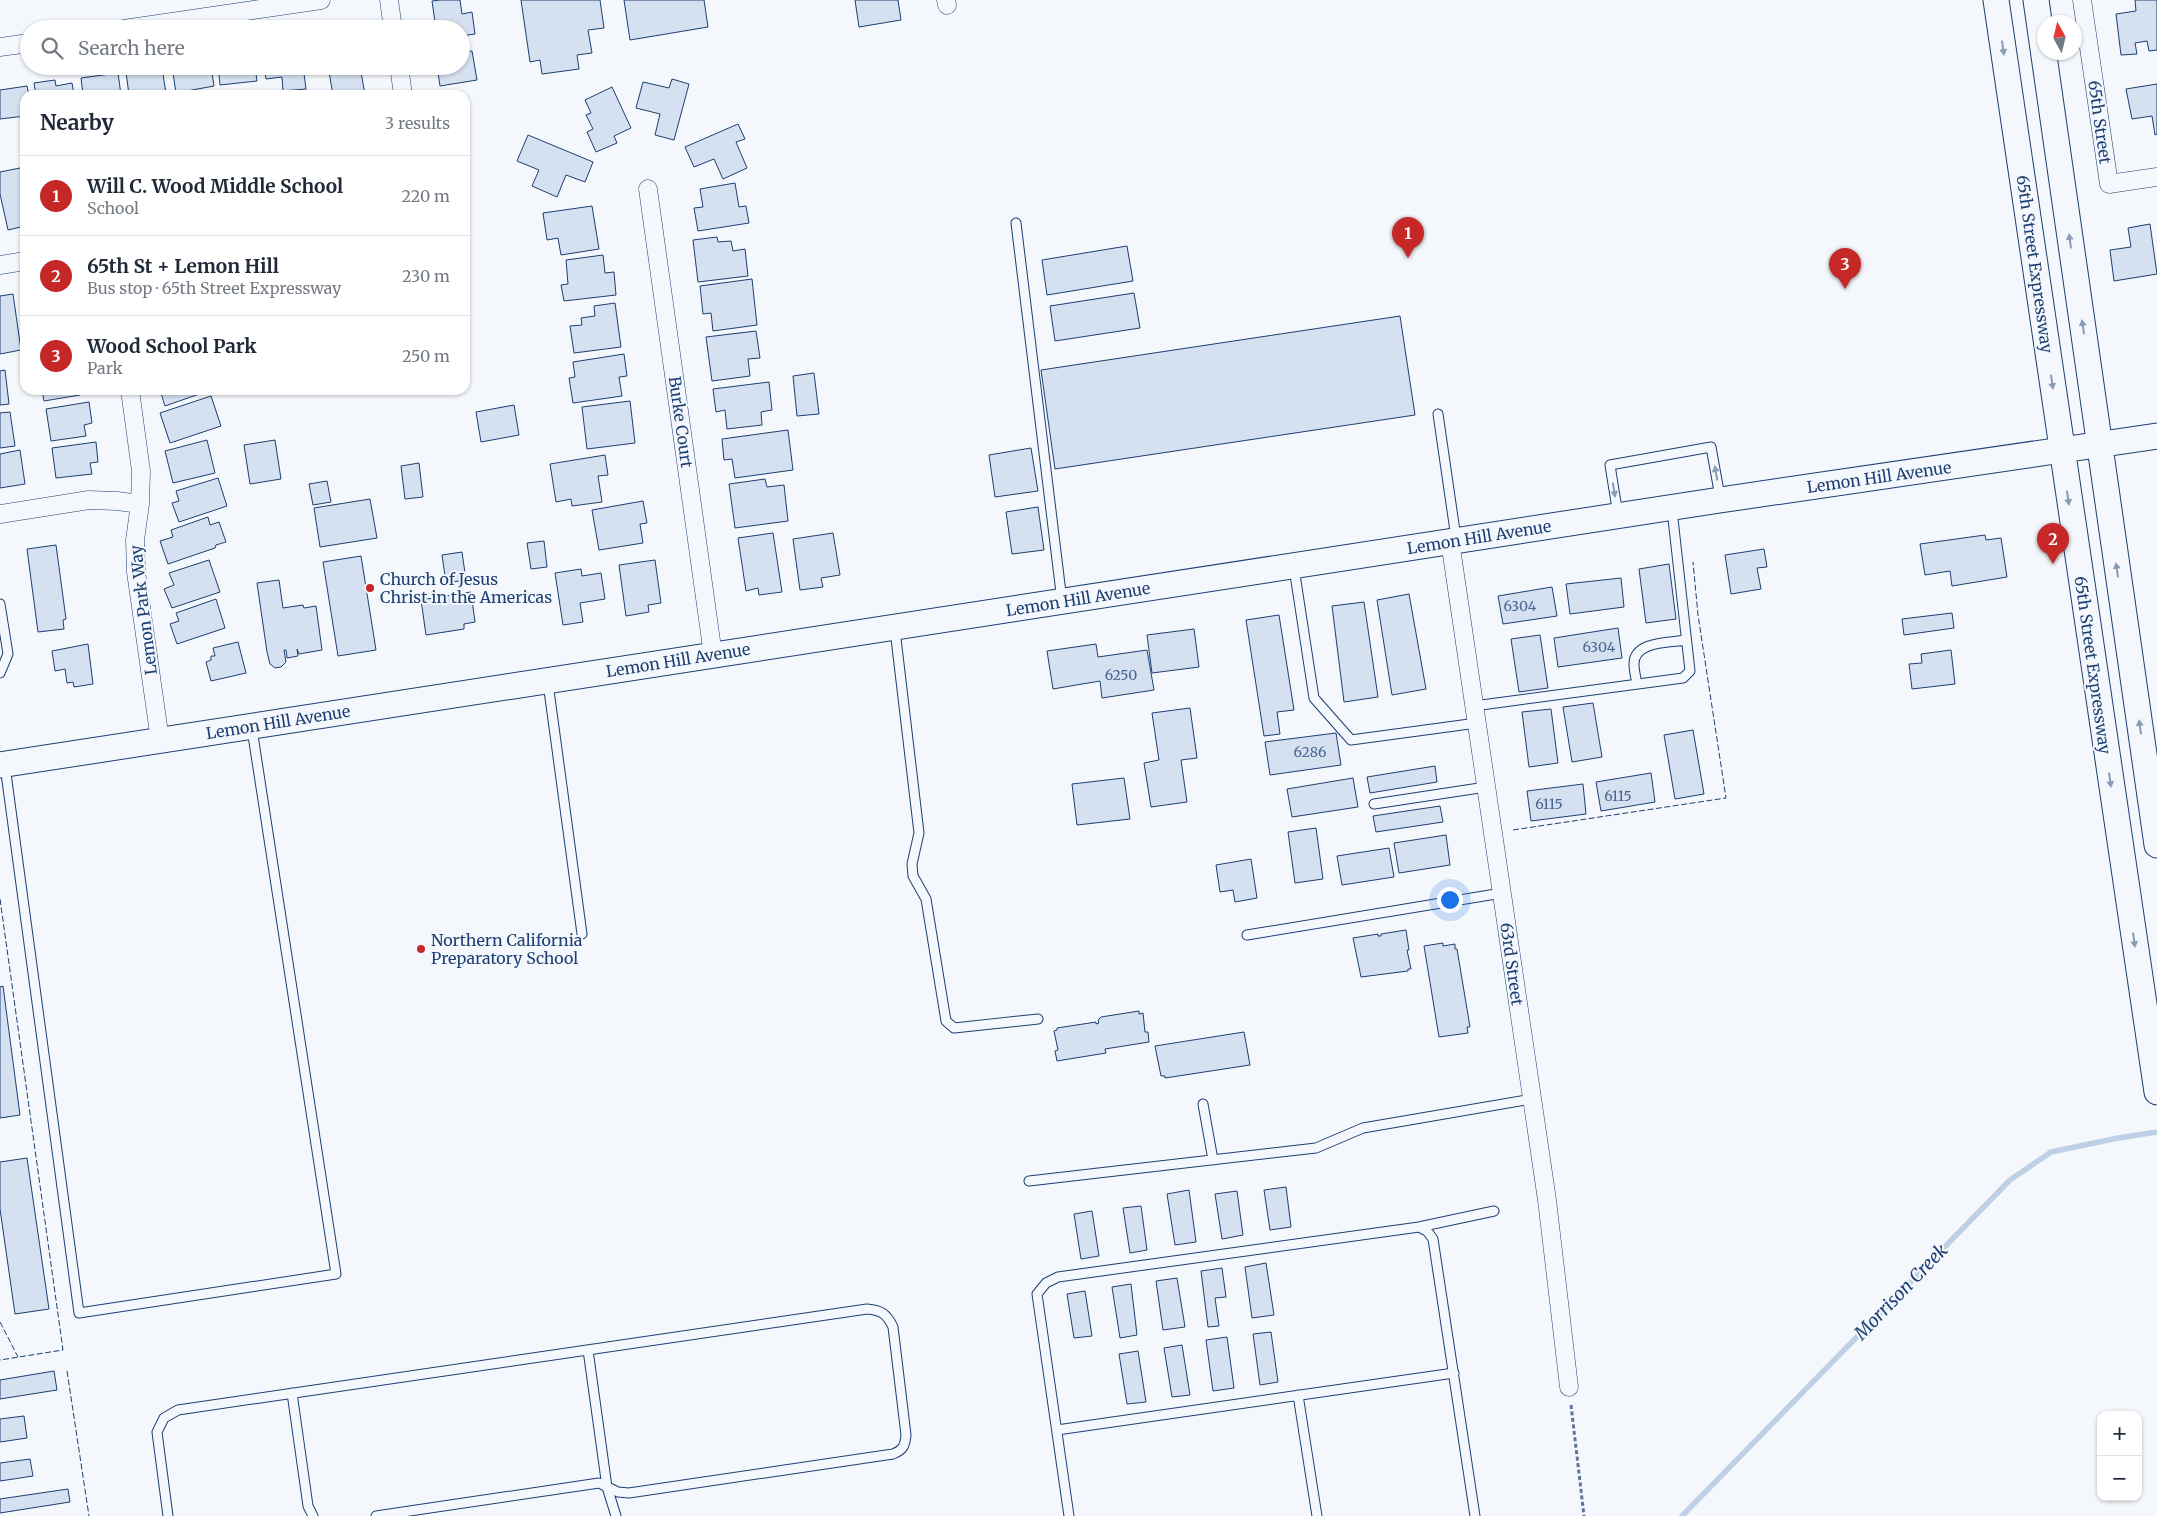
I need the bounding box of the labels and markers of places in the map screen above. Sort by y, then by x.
pin: 1 [1392,217,1424,258]
pin: 3 [1829,248,1861,289]
pin: 2 [2037,523,2069,564]
place label: Church of Jesus Christ in the Americas [380,569,552,607]
marker: Church of Jesus Christ in the Americas [364,582,376,594]
place label: Northern California Preparatory School [431,930,583,968]
marker: Northern California Preparatory School [415,943,427,955]

